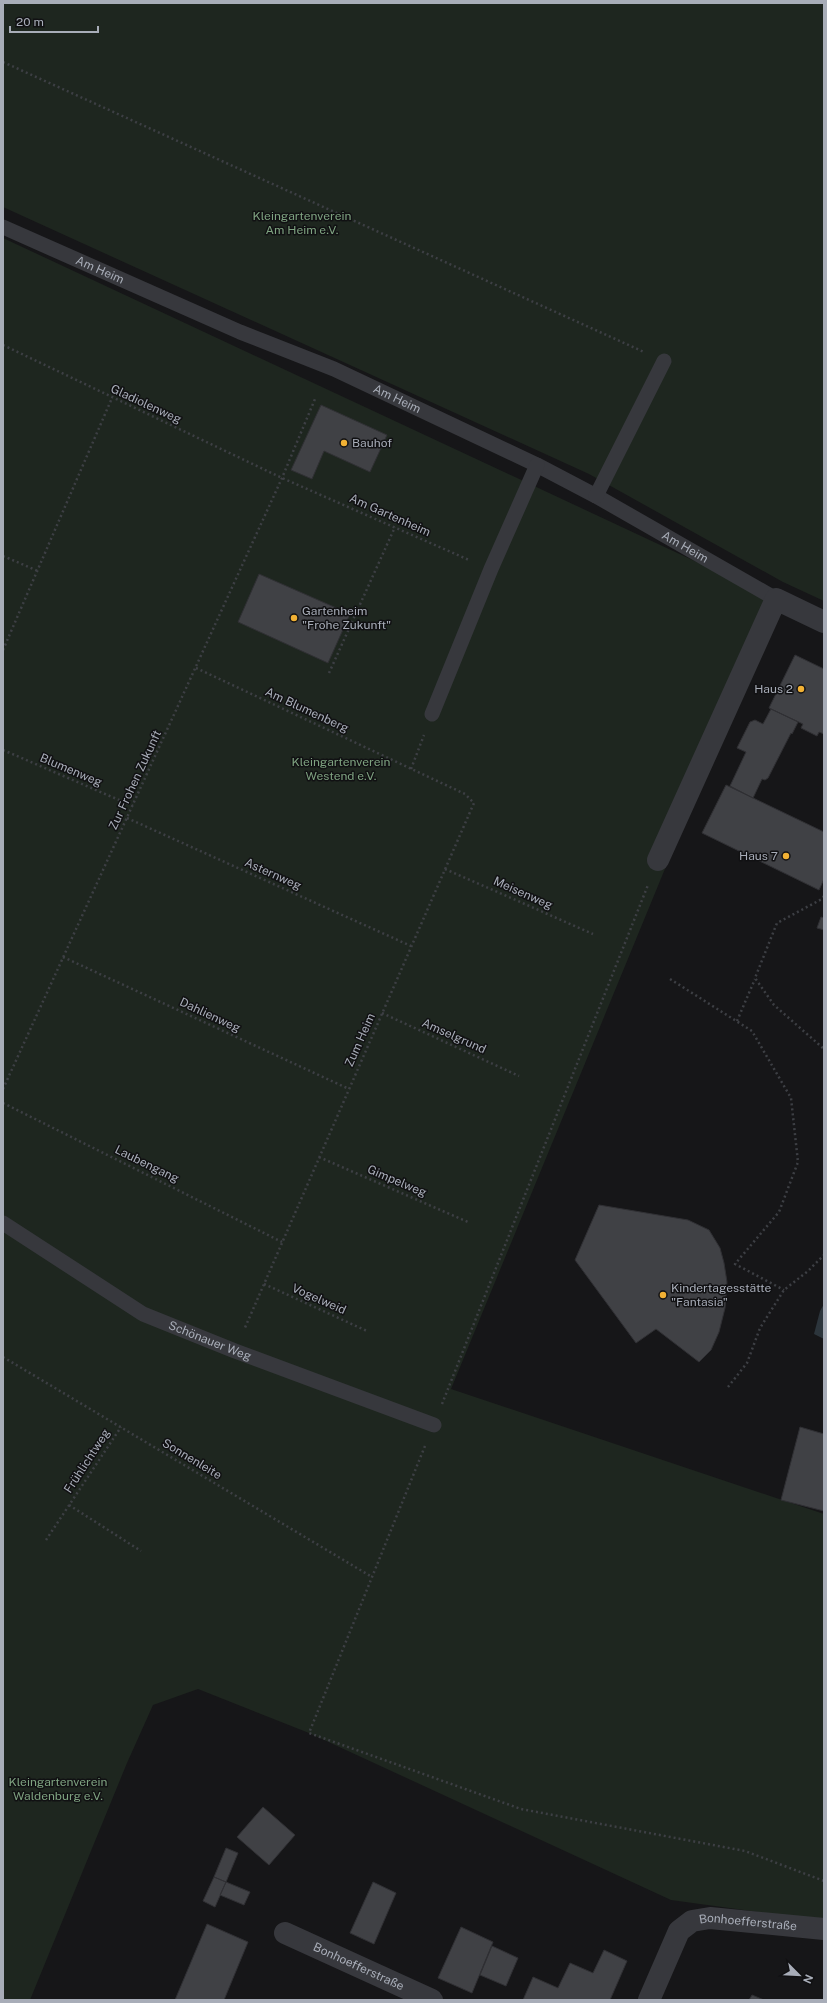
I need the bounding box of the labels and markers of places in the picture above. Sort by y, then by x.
place label: Bauhof [352,436,392,450]
marker: Bauhof [339,438,349,448]
place label: Gartenheim "Frohe Zukunft" [302,604,391,632]
marker: Gartenheim "Frohe Zukunft" [289,613,299,623]
place label: Haus 2 [754,682,793,696]
marker: Haus 2 [796,684,806,694]
place label: Haus 7 [739,849,778,863]
marker: Haus 7 [781,851,791,861]
place label: Kindertagesstätte "Fantasia" [671,1281,771,1309]
marker: Kindertagesstätte "Fantasia" [658,1290,668,1300]

